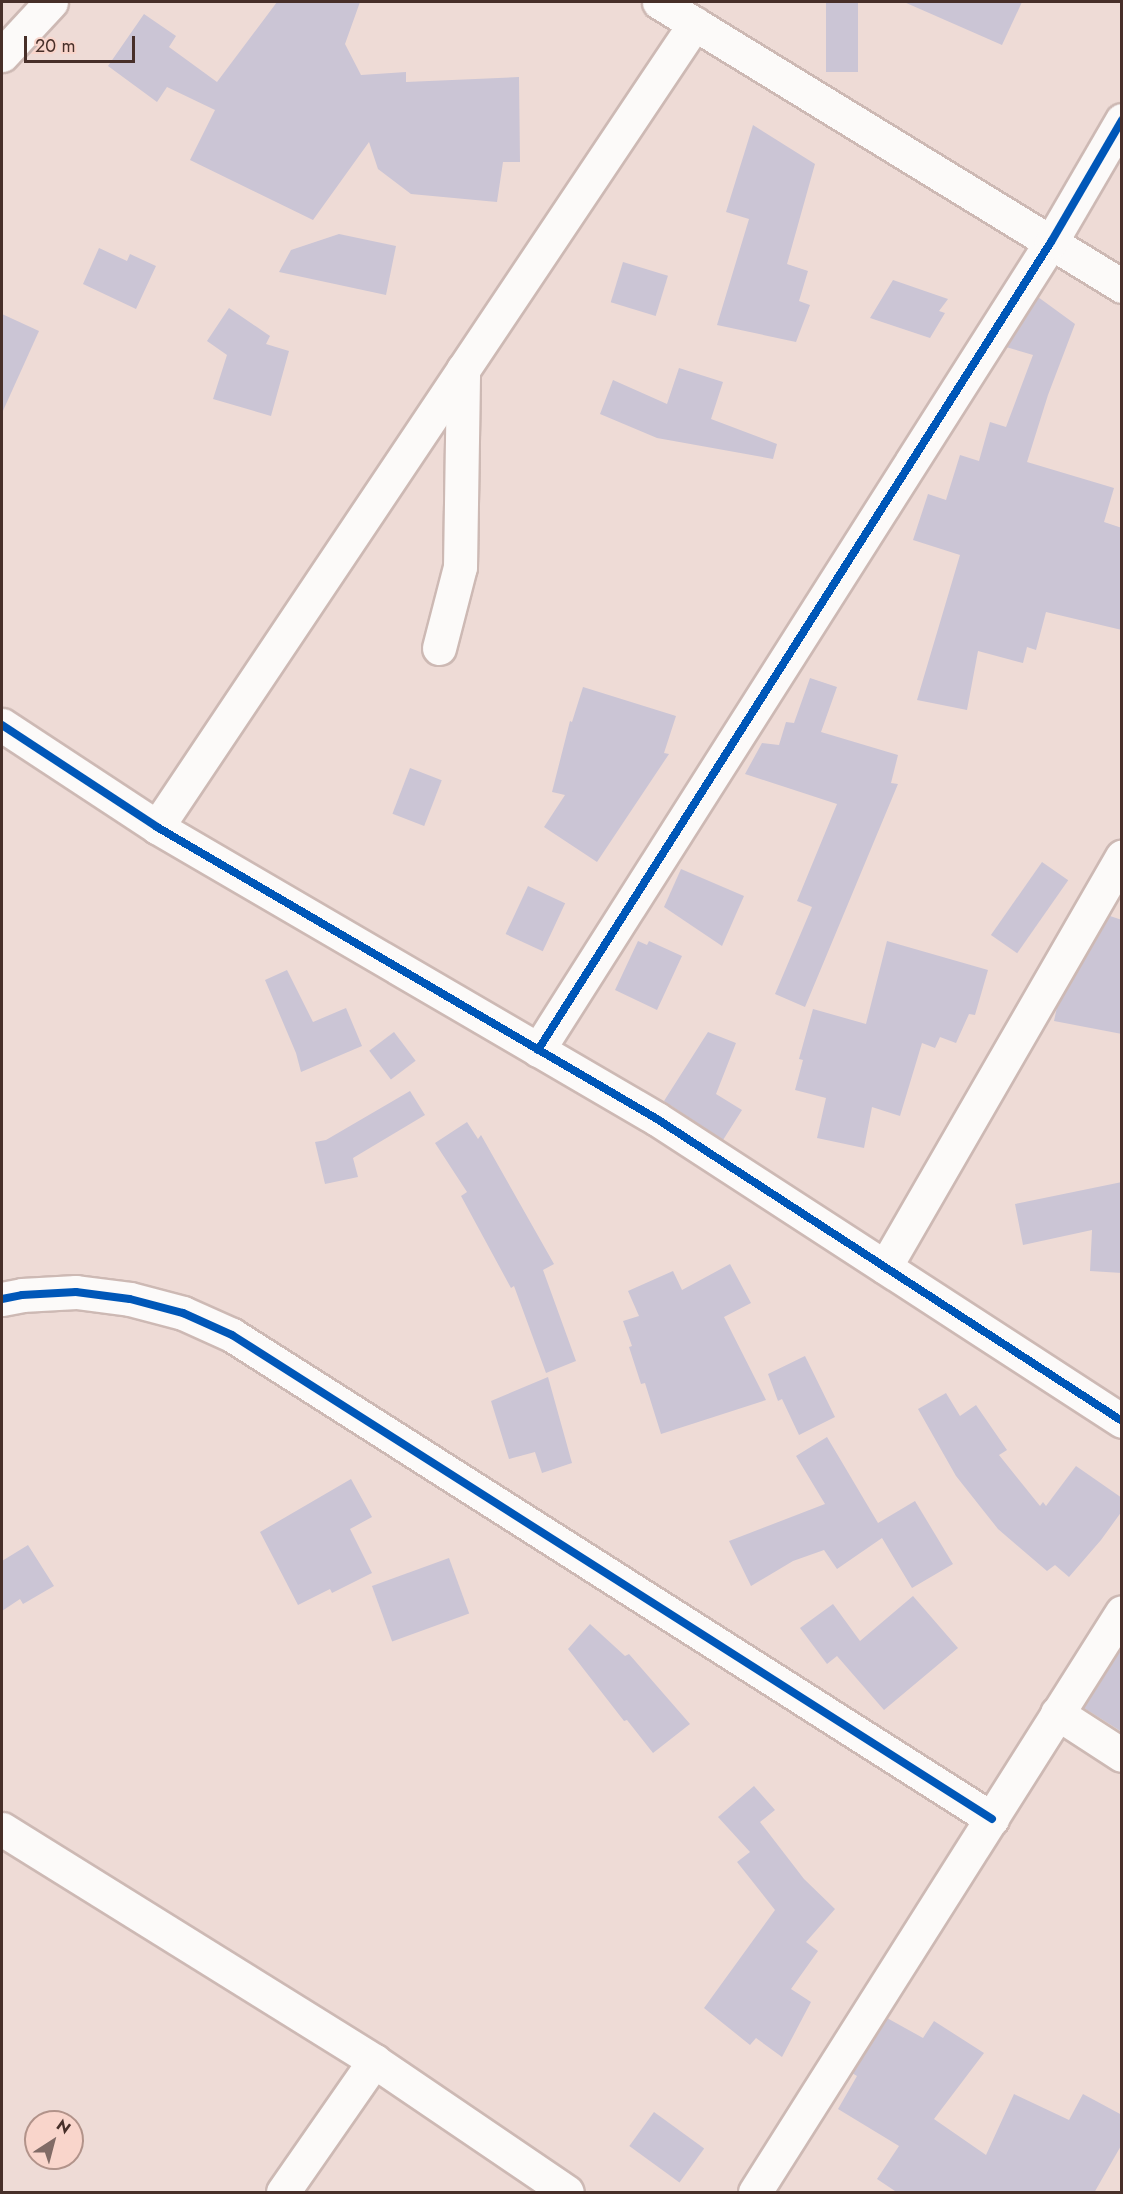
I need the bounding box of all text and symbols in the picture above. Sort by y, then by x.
scale bar [27,24,138,62]
text: 20 m [35,33,75,59]
north arrow [24,2110,84,2170]
text: N [52,2114,76,2140]

